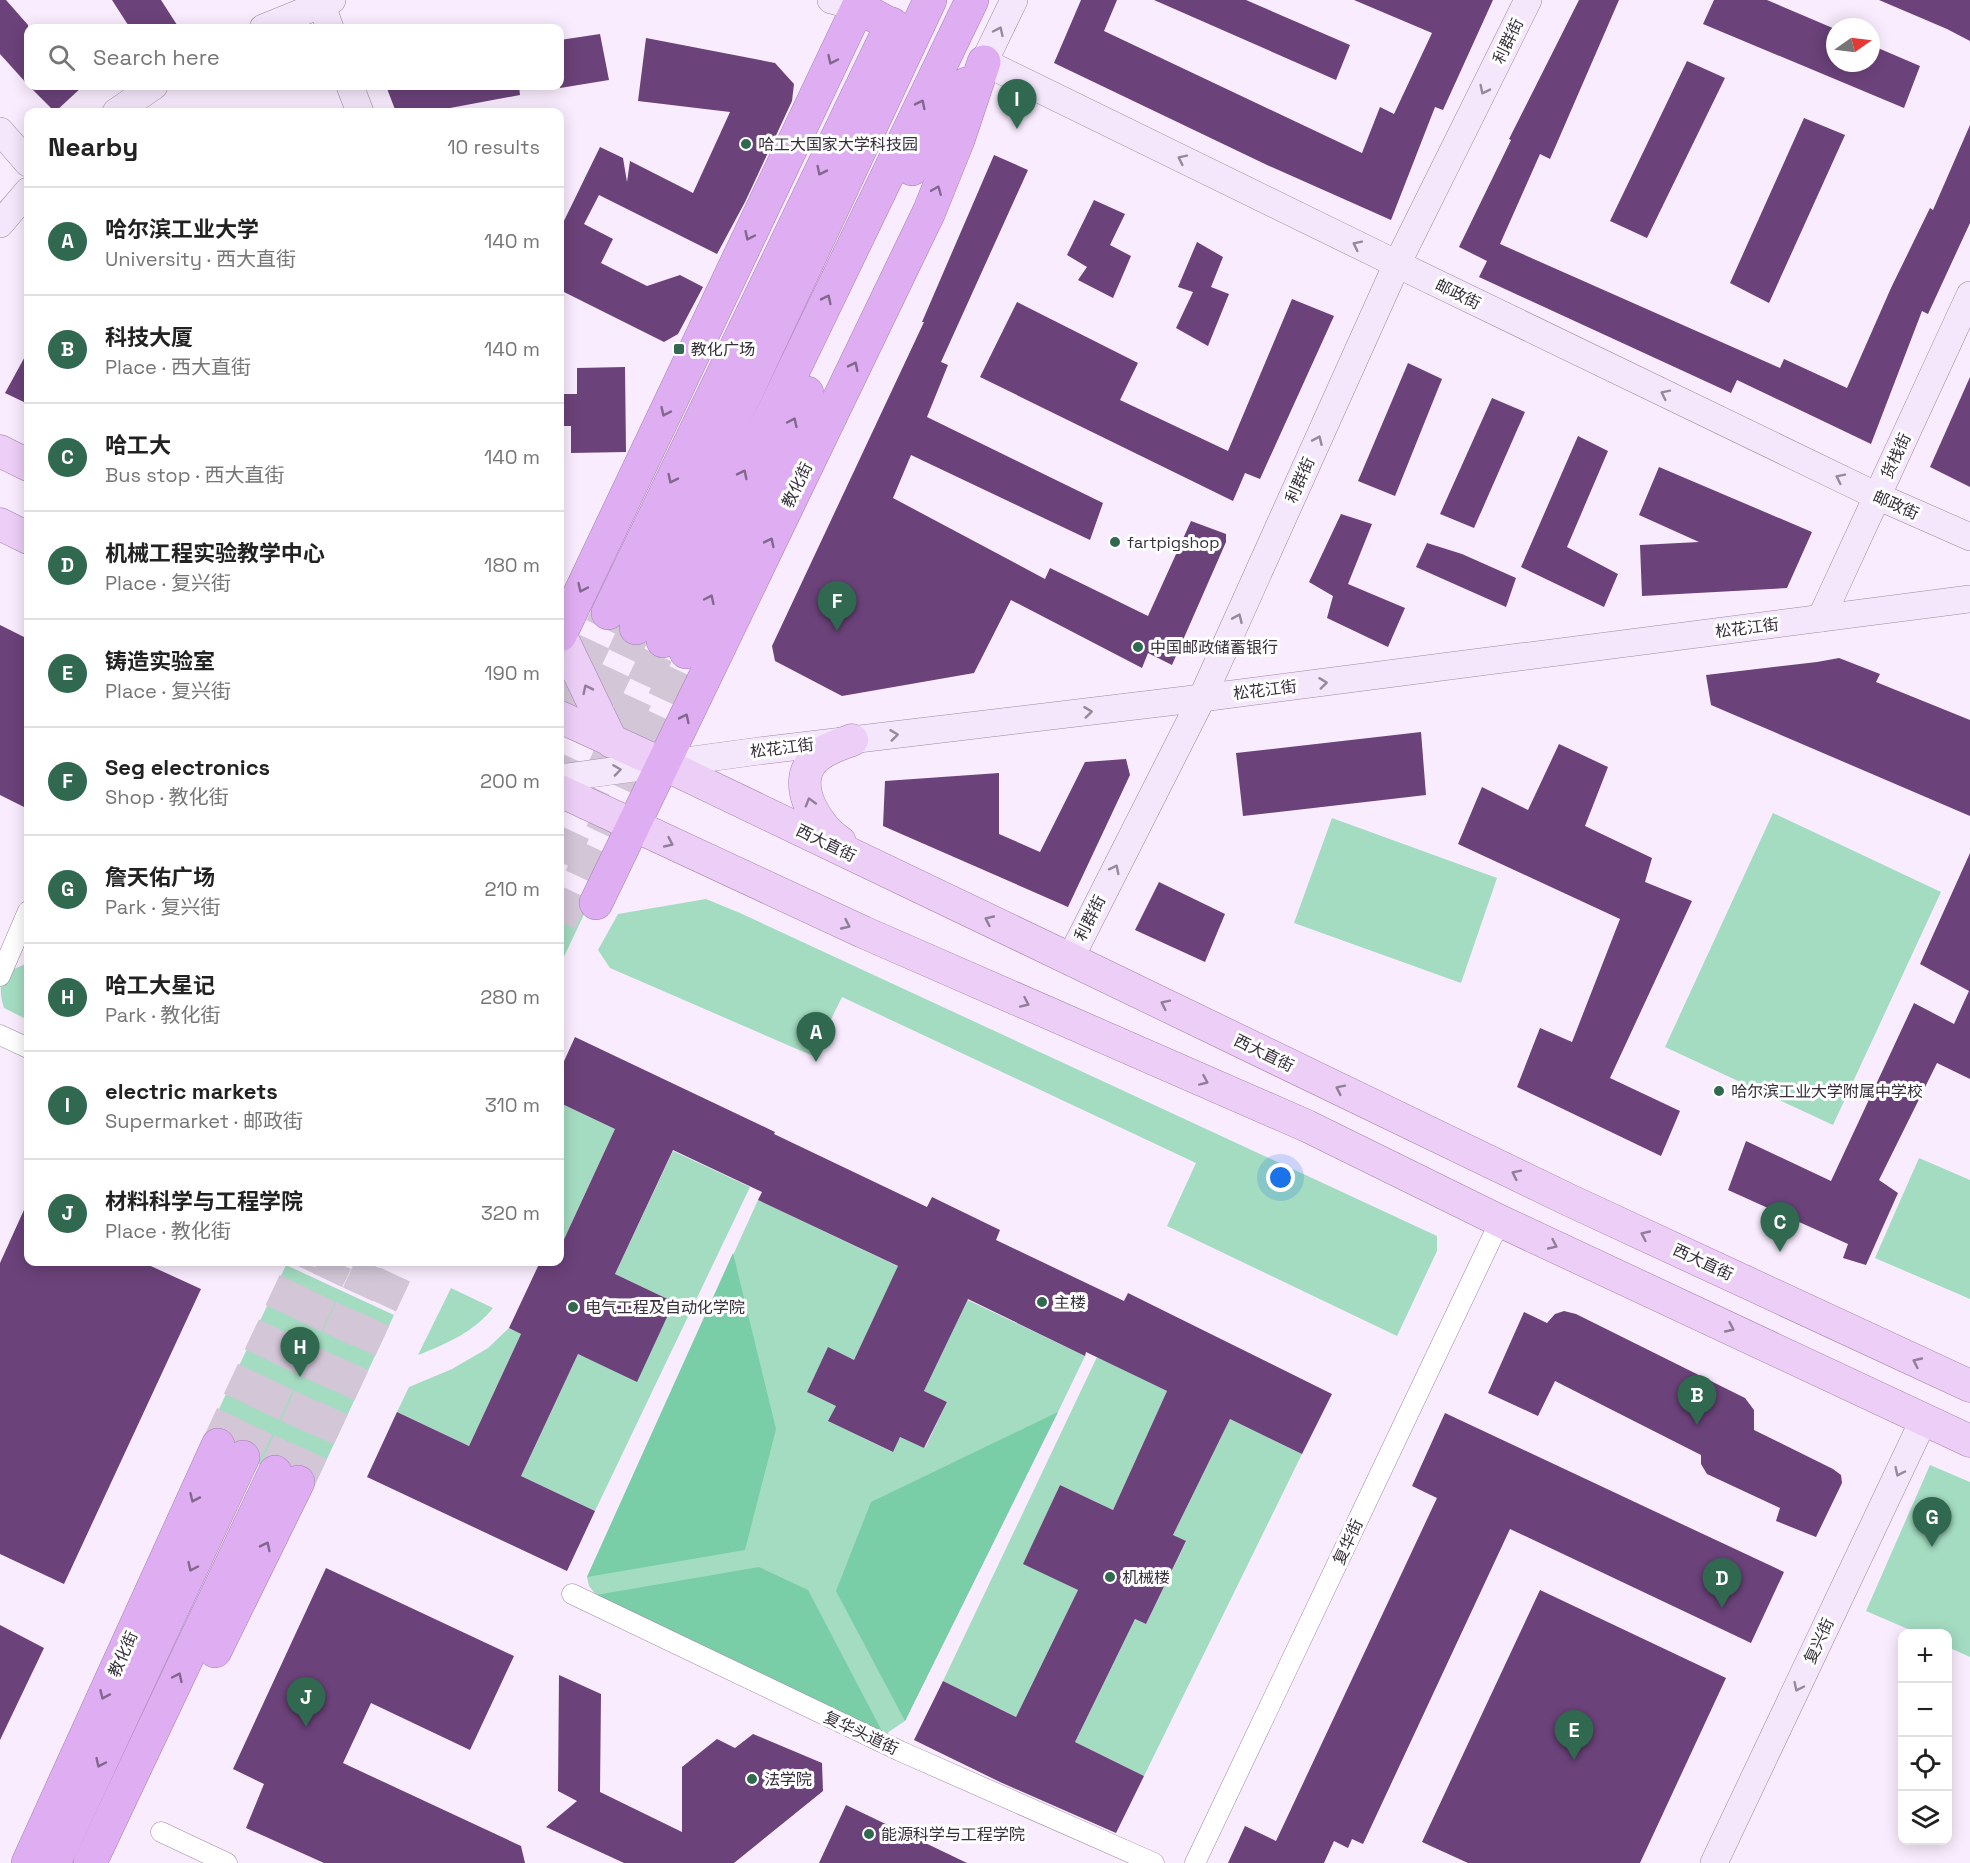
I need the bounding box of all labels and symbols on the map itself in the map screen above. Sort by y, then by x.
street label: 利群街 [1488,15,1528,67]
north arrow [1826,18,1880,72]
one-way arrow [992,26,1003,37]
one-way arrow [828,53,840,64]
pin: I [998,80,1036,129]
one-way arrow [1479,84,1491,95]
one-way arrow [914,100,925,111]
place label: 哈工大国家大学科技园 [758,134,918,155]
marker: 哈工大国家大学科技园 [739,137,753,151]
one-way arrow [1177,154,1188,166]
one-way arrow [816,165,828,176]
one-way arrow [930,185,943,196]
one-way arrow [744,229,756,240]
one-way arrow [1352,240,1363,252]
street label: 邮政街 [1432,274,1484,314]
one-way arrow [820,294,832,305]
place label: 教化广场 [691,339,755,360]
marker: 教化广场 [672,342,686,356]
one-way arrow [847,362,859,373]
one-way arrow [1660,389,1671,401]
one-way arrow [661,406,673,417]
one-way arrow [786,418,798,429]
street label: 货栈街 [1876,430,1916,482]
one-way arrow [1310,436,1322,447]
street label: 利群街 [1281,454,1319,506]
street label: 教化街 [777,459,817,511]
one-way arrow [735,470,747,481]
one-way arrow [668,473,680,484]
one-way arrow [1836,474,1847,486]
street label: 邮政街 [1870,486,1922,524]
place label: fartpigshop [1127,532,1219,553]
marker: fartpigshop [1108,535,1122,549]
one-way arrow [762,538,774,549]
one-way arrow [577,582,589,593]
pin: F [818,582,856,631]
one-way arrow [703,594,715,605]
one-way arrow [1230,614,1242,625]
street label: 松花江街 [1714,614,1780,642]
place label: 中国邮政储蓄银行 [1150,637,1278,658]
marker: 中国邮政储蓄银行 [1131,640,1145,654]
street label: 松花江街 [1232,676,1298,704]
one-way arrow [1318,677,1328,689]
one-way arrow [582,685,594,696]
one-way arrow [1083,706,1092,719]
one-way arrow [678,713,690,724]
one-way arrow [890,729,899,741]
street label: 松花江街 [749,734,815,762]
one-way arrow [613,765,622,777]
one-way arrow [805,797,817,808]
street label: 西大直街 [793,820,859,866]
one-way arrow [663,836,674,848]
one-way arrow [1108,864,1120,875]
street label: 利群街 [1070,892,1110,944]
one-way arrow [984,916,995,928]
one-way arrow [840,917,851,929]
one-way arrow [1018,996,1029,1008]
one-way arrow [1160,1000,1171,1012]
pin: A [796,1012,836,1062]
street label: 西大直街 [1231,1030,1297,1076]
one-way arrow [1197,1074,1208,1086]
place label: 哈尔滨工业大学附属中学校 [1731,1081,1923,1102]
marker: 哈尔滨工业大学附属中学校 [1712,1084,1726,1098]
one-way arrow [1336,1085,1347,1097]
your location [1266,1163,1295,1192]
one-way arrow [1511,1170,1522,1182]
pin: C [1760,1202,1800,1252]
one-way arrow [1640,1230,1651,1242]
one-way arrow [1547,1238,1558,1250]
street label: 西大直街 [1670,1239,1736,1285]
place label: 主楼 [1054,1292,1086,1313]
marker: 主楼 [1035,1295,1049,1309]
place label: 电气工程及自动化学院 [585,1297,745,1318]
marker: 电气工程及自动化学院 [566,1300,580,1314]
one-way arrow [1723,1321,1734,1333]
pin: H [280,1328,320,1377]
one-way arrow [1912,1357,1923,1369]
pin: B [1678,1376,1716,1425]
one-way arrow [1894,1466,1906,1477]
one-way arrow [189,1492,201,1503]
pin: G [1912,1498,1952,1547]
street label: 复华街 [1328,1516,1368,1568]
one-way arrow [259,1542,271,1553]
pin: D [1702,1558,1742,1608]
one-way arrow [187,1561,199,1572]
place label: 机械楼 [1122,1567,1170,1588]
marker: 机械楼 [1103,1570,1117,1584]
street label: 复兴街 [1799,1615,1839,1667]
street label: 教化街 [104,1628,142,1680]
one-way arrow [170,1673,182,1684]
pin: J [286,1678,326,1727]
one-way arrow [1793,1680,1805,1691]
one-way arrow [100,1689,112,1700]
street label: 复华头道街 [820,1707,902,1759]
pin: E [1554,1710,1594,1760]
one-way arrow [96,1756,108,1767]
place label: 法学院 [764,1769,812,1790]
marker: 法学院 [745,1772,759,1786]
place label: 能源科学与工程学院 [881,1824,1025,1845]
marker: 能源科学与工程学院 [862,1827,876,1841]

